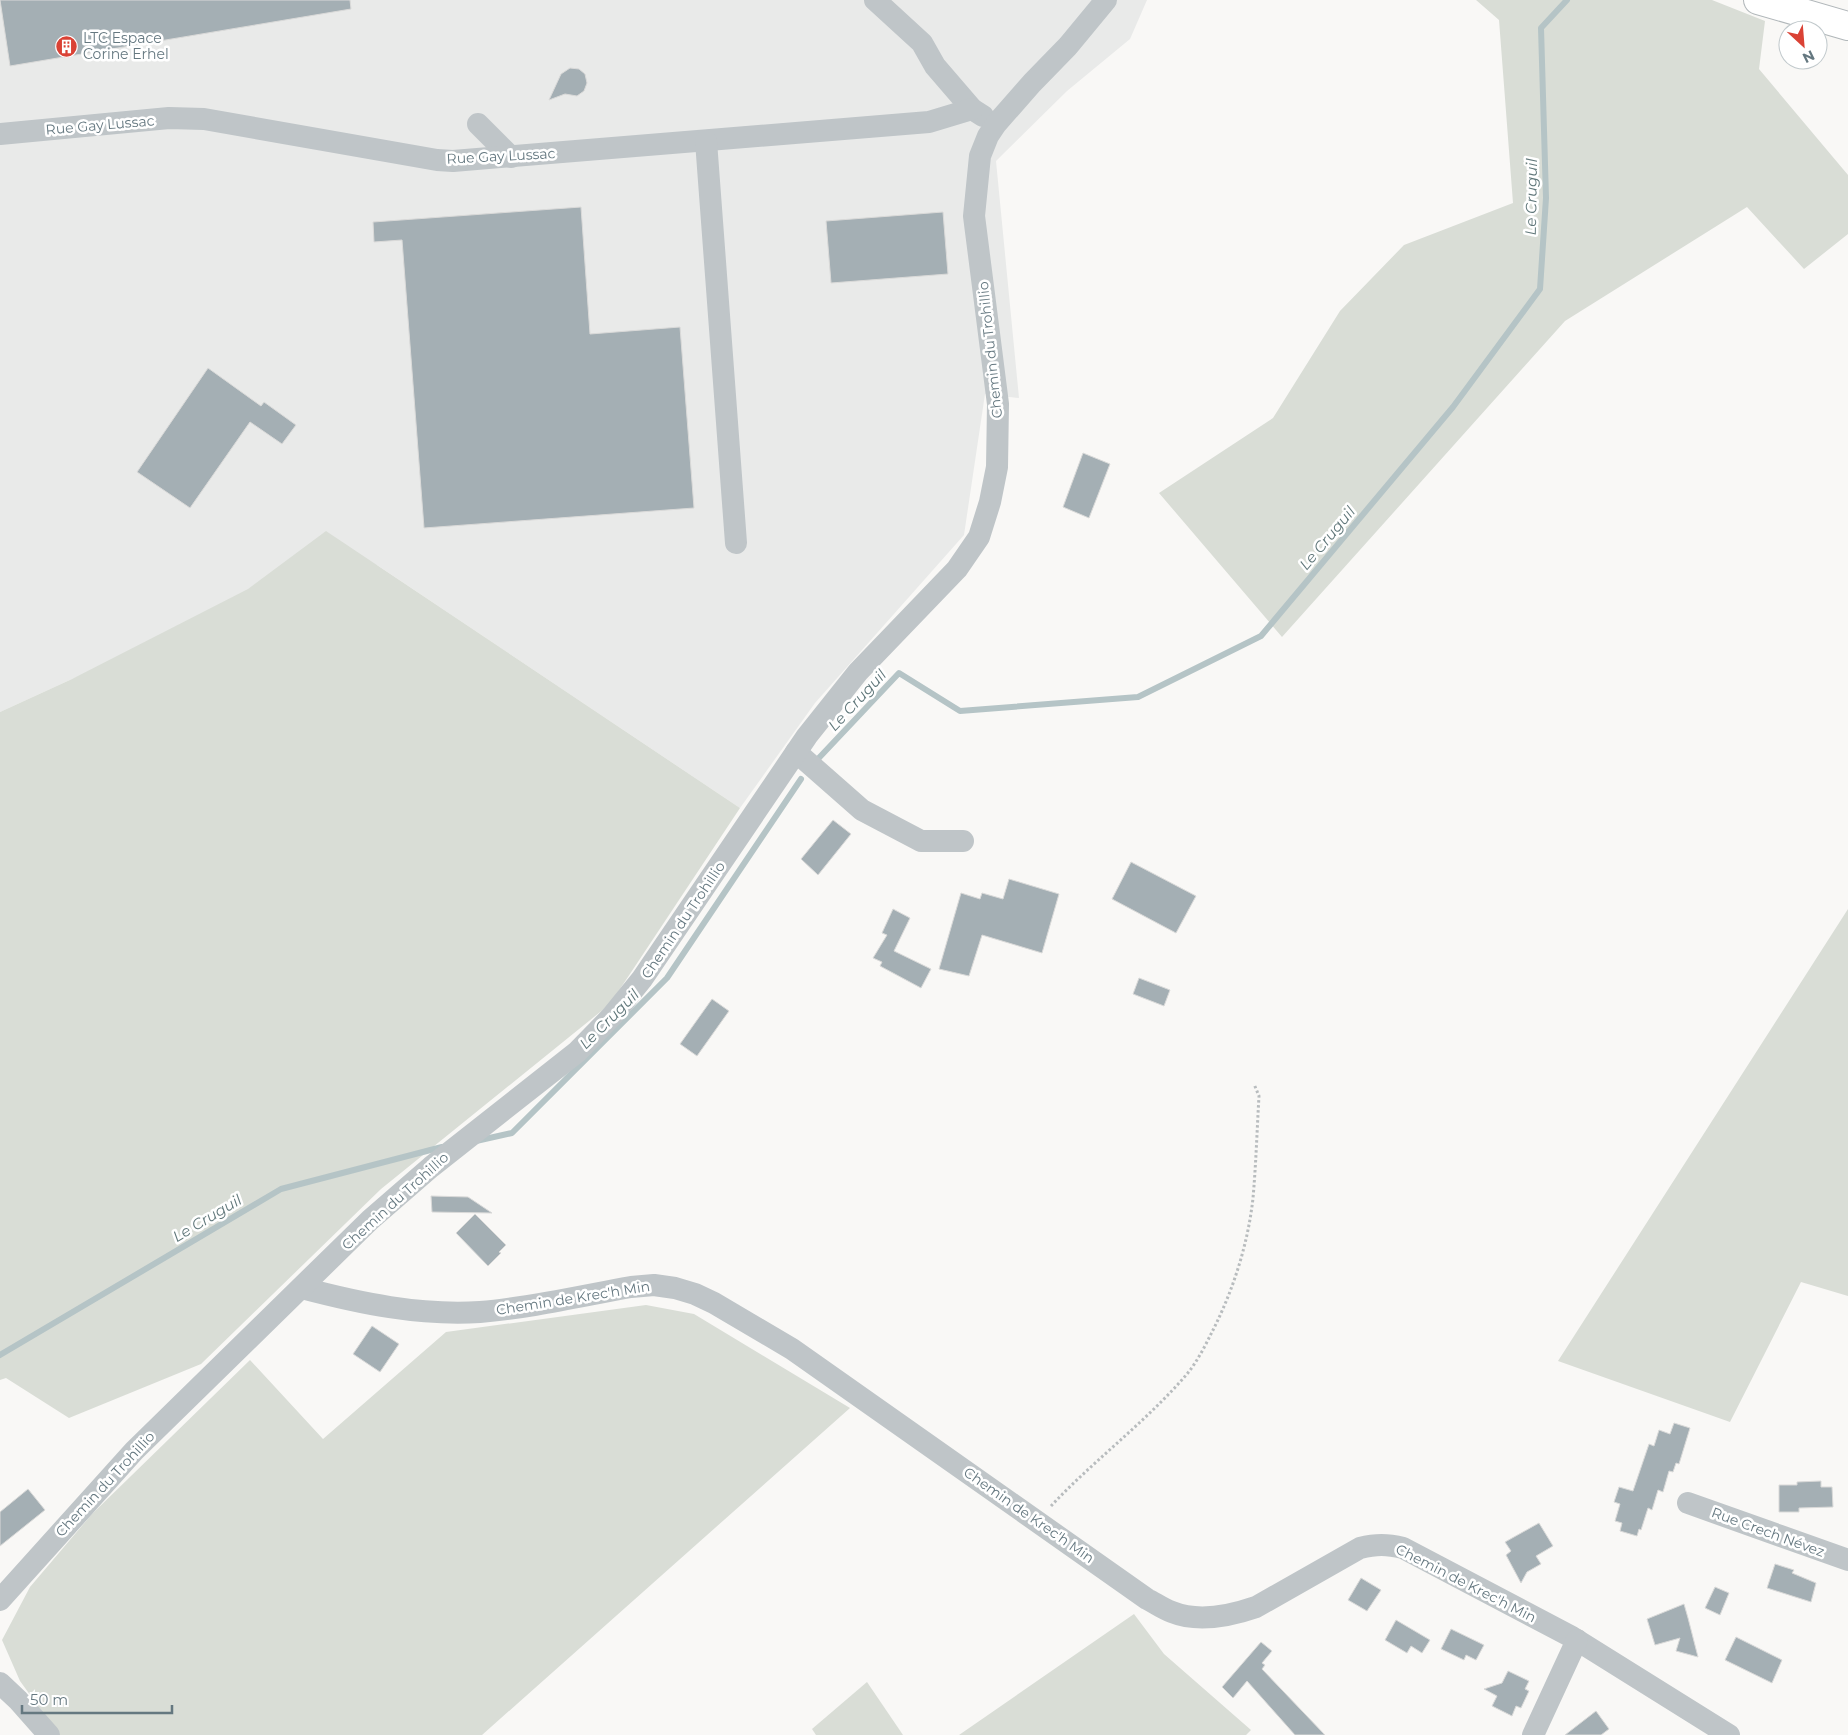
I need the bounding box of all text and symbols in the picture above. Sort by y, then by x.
north arrow [1778,20,1828,70]
place label: LTC Espace Corine Erhel [83,29,169,63]
building icon: LTC Espace Corine Erhel [55,34,79,58]
text: N [1800,46,1818,67]
street label: Rue Gay Lussac [45,111,155,139]
street label: Rue Gay Lussac [446,144,556,168]
water label: Le Cruguil [1521,158,1541,236]
street label: Chemin du Trohillio [974,280,1006,419]
water label: Le Cruguil [1295,502,1359,574]
water label: Le Cruguil [824,665,890,735]
street label: Chemin du Trohillio [637,858,729,982]
water label: Le Cruguil [575,985,643,1053]
street label: Chemin du Trohillio [338,1148,452,1254]
water label: Le Cruguil [169,1190,245,1246]
street label: Chemin de Krec'h Min [495,1277,651,1319]
street label: Chemin du Trohillio [52,1427,159,1540]
street label: Chemin de Krec'h Min [960,1463,1098,1567]
street label: Rue Crech Névez [1709,1503,1827,1561]
street label: Chemin de Krec'h Min [1393,1540,1539,1626]
scale bar [22,1682,172,1714]
text: 50 m [30,1690,68,1709]

